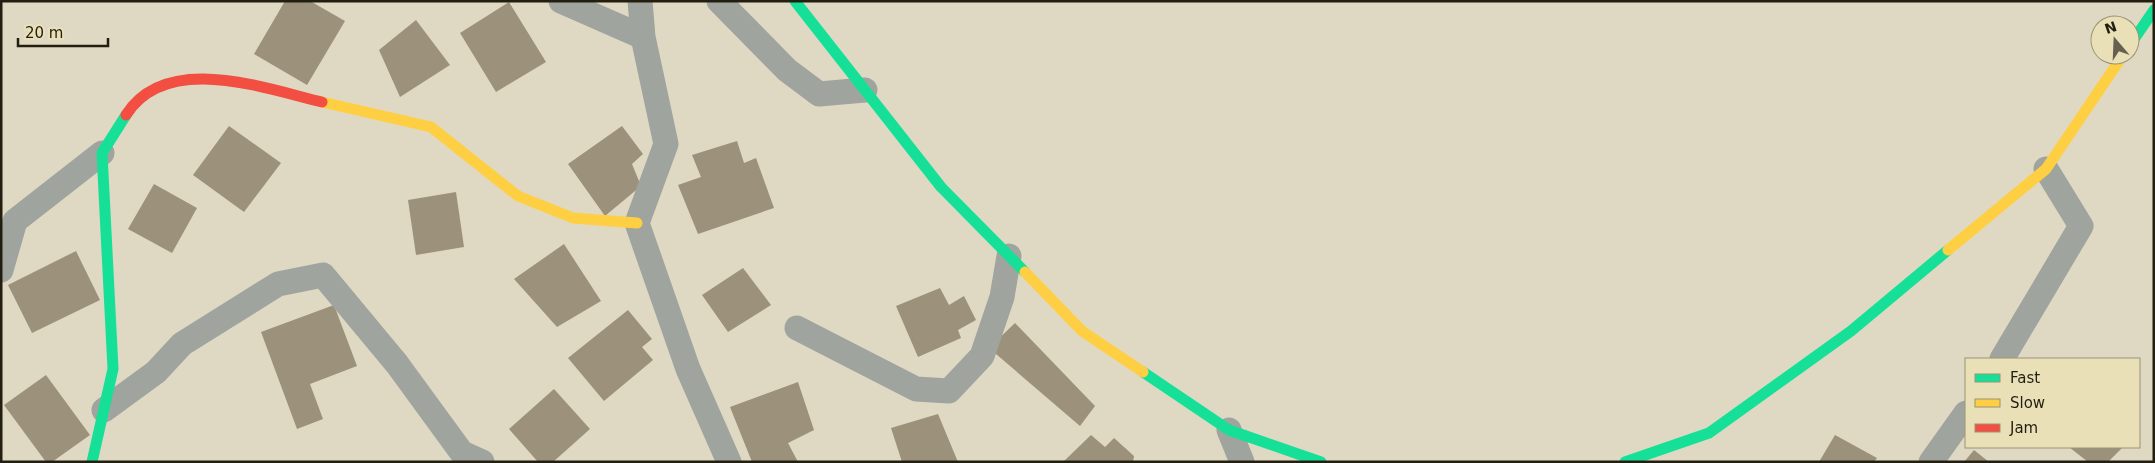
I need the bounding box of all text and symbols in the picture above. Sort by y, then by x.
scale bar [18,15,108,47]
north arrow [2090,15,2140,65]
text: N [2103,18,2119,37]
text: 20 m [25,24,63,42]
legend [1965,358,2140,448]
text: Fast [2010,369,2040,387]
text: Slow [2010,394,2045,412]
text: Jam [2009,419,2038,437]

